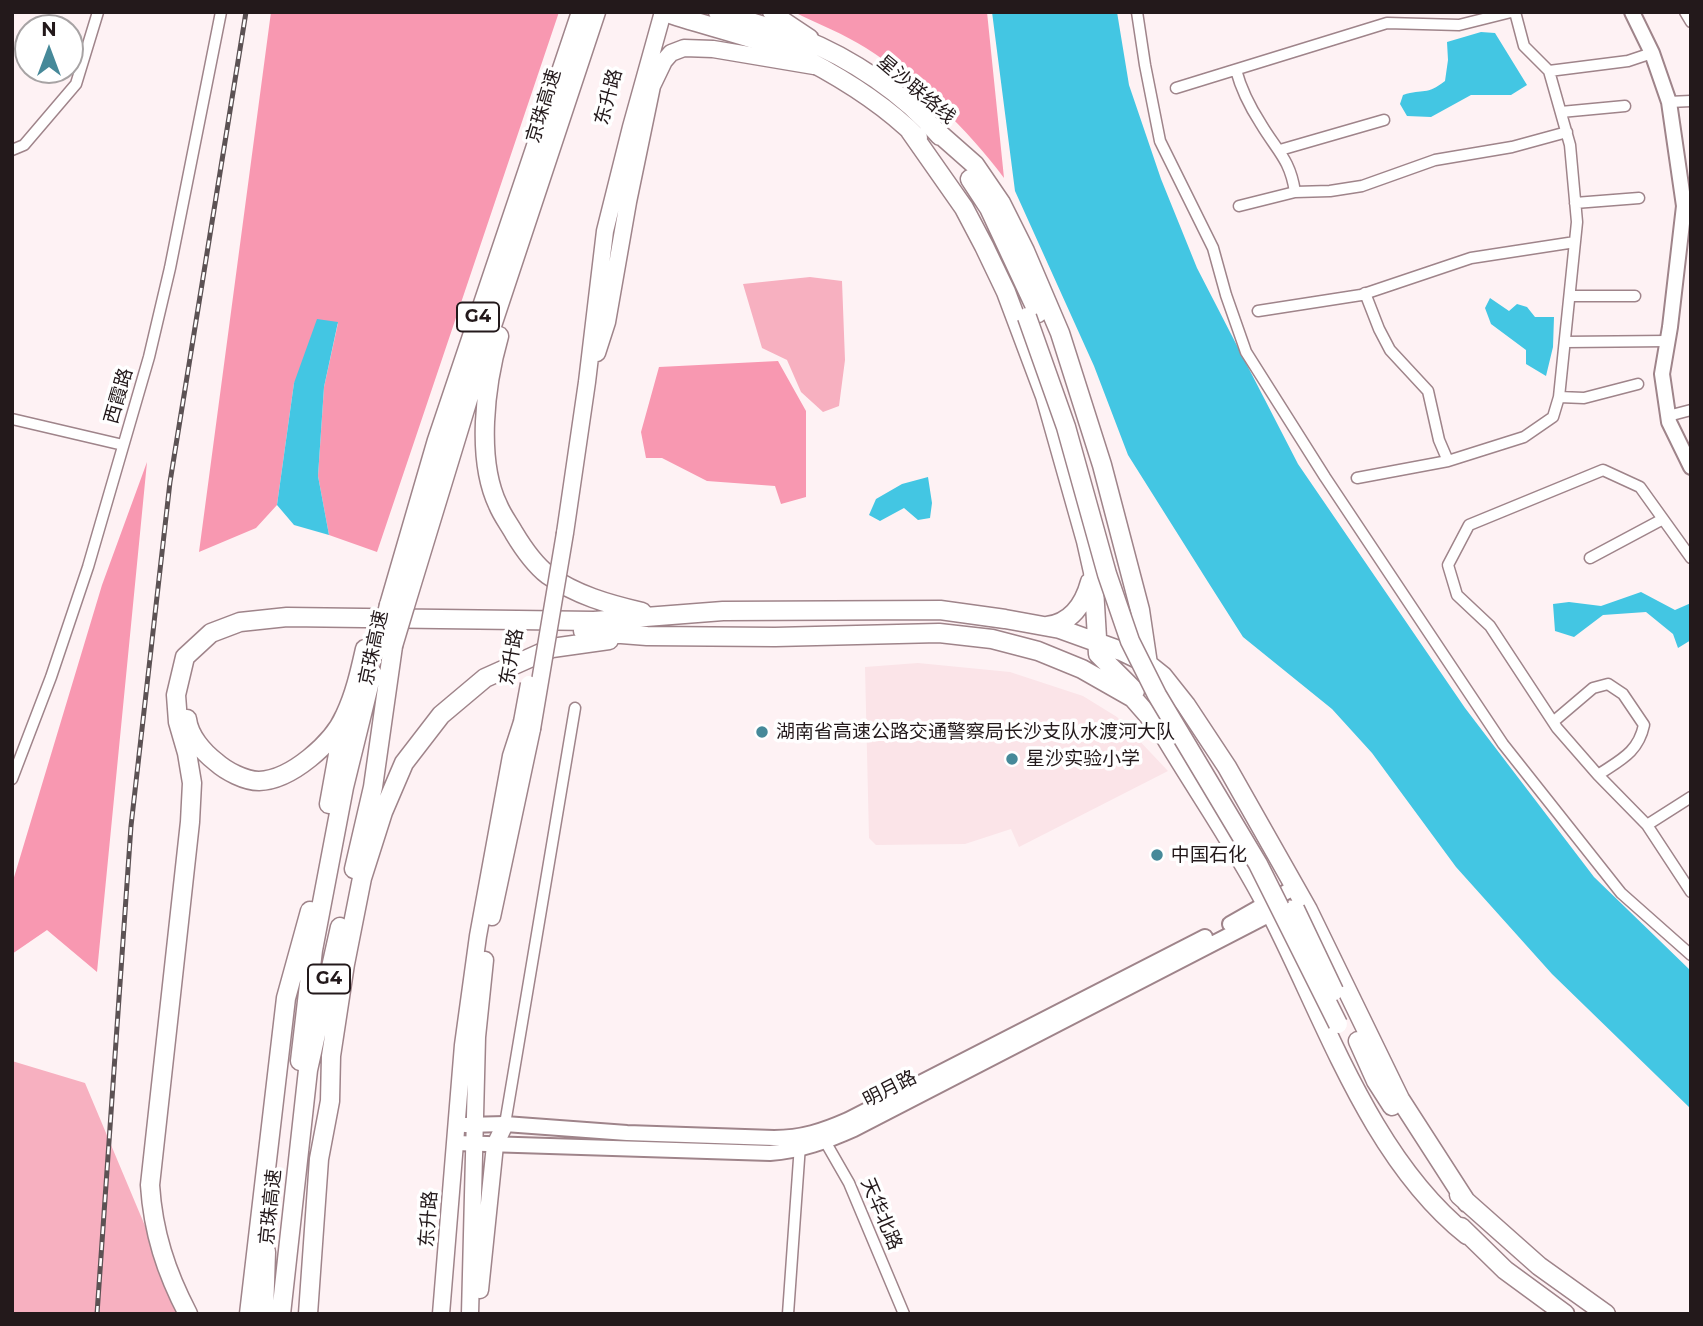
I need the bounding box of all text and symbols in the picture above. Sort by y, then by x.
north arrow [14,14,84,84]
text: N [41,18,57,41]
street label: 星沙联络线 [872,51,960,129]
street label: 京珠高速 [522,66,566,146]
street label: 东升路 [591,67,627,127]
road number: G4 [457,302,499,332]
street label: 西霞路 [100,365,138,427]
street label: 京珠高速 [355,608,393,688]
street label: 东升路 [496,627,528,687]
place label: 湖南省高速公路交通警察局长沙支队水渡河大队 [776,721,1175,743]
marker: 湖南省高速公路交通警察局长沙支队水渡河大队 [754,724,770,740]
place label: 星沙实验小学 [1026,748,1140,770]
marker: 星沙实验小学 [1004,751,1020,767]
place label: 中国石化 [1171,844,1247,866]
marker: 中国石化 [1149,847,1165,863]
road number: G4 [308,964,350,994]
street label: 明月路 [859,1066,921,1112]
street label: 京珠高速 [256,1168,286,1246]
street label: 天华北路 [856,1175,906,1253]
street label: 东升路 [416,1190,442,1248]

